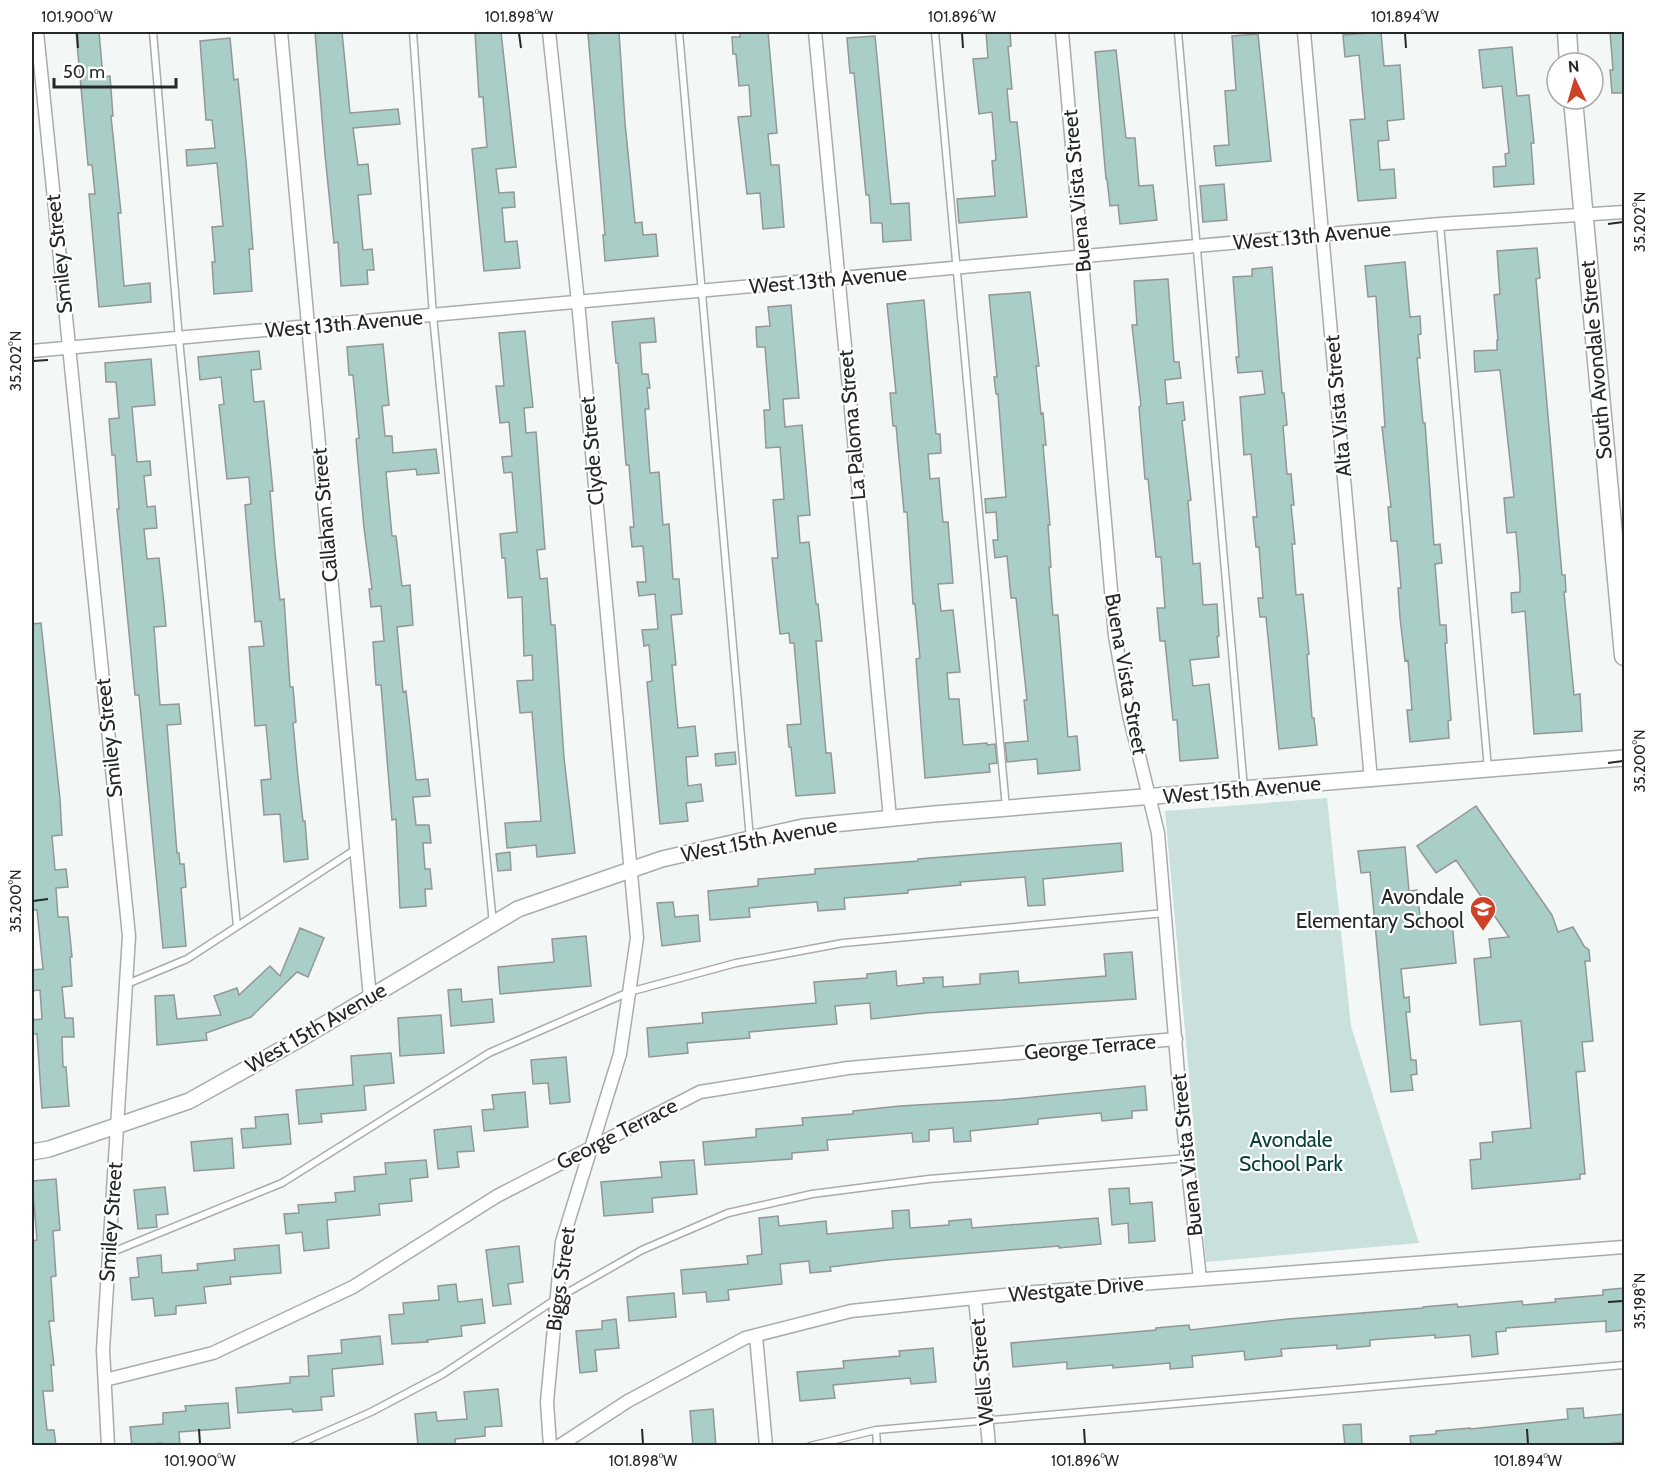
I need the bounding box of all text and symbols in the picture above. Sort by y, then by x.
text: 101.900°W [41,8,113,26]
text: 101.898°W [485,8,554,26]
text: 101.896°W [928,8,997,26]
text: 101.894°W [1371,8,1440,26]
scale bar [54,51,176,89]
north arrow [1545,51,1605,111]
text: N [1567,57,1580,77]
text: 50 m [63,61,105,83]
street label: Buena Vista Street [1057,109,1096,274]
text: 35.202°N [1631,192,1649,252]
street label: Smiley Street [40,193,77,315]
street label: West 13th Avenue [1232,216,1392,255]
street label: South Avondale Street [1574,259,1617,461]
street label: West 13th Avenue [748,260,908,299]
street label: West 13th Avenue [264,304,424,343]
text: 35.202°N [7,331,25,391]
street label: Alta Vista Street [1319,334,1356,478]
street label: La Paloma Street [832,349,871,501]
street label: Clyde Street [574,396,609,507]
street label: Callahan Street [306,447,343,583]
street label: Buena Vista Street [1100,591,1153,757]
street label: Smiley Street [90,677,127,799]
text: 35.200°N [1631,729,1649,793]
street label: West 15th Avenue [1162,770,1322,809]
street label: West 15th Avenue [679,812,839,867]
text: 35.200°N [7,869,25,933]
place label: Avondale Elementary School [1296,884,1464,933]
school or university icon: Avondale Elementary School [1468,894,1498,932]
street label: West 15th Avenue [241,977,391,1078]
street label: George Terrace [1023,1028,1157,1065]
street label: Buena Vista Street [1166,1072,1207,1238]
street label: George Terrace [552,1092,682,1175]
park label: Avondale School Park [1239,1127,1343,1176]
street label: Smiley Street [94,1161,127,1283]
street label: Biggs Street [541,1225,580,1333]
street label: Westgate Drive [1007,1270,1145,1307]
text: 35.198°N [1631,1273,1649,1329]
street label: Wells Street [964,1318,999,1426]
text: 101.900°W [164,1452,236,1470]
text: 101.898°W [609,1452,678,1470]
text: 101.896°W [1051,1452,1120,1470]
text: 101.894°W [1494,1452,1563,1470]

